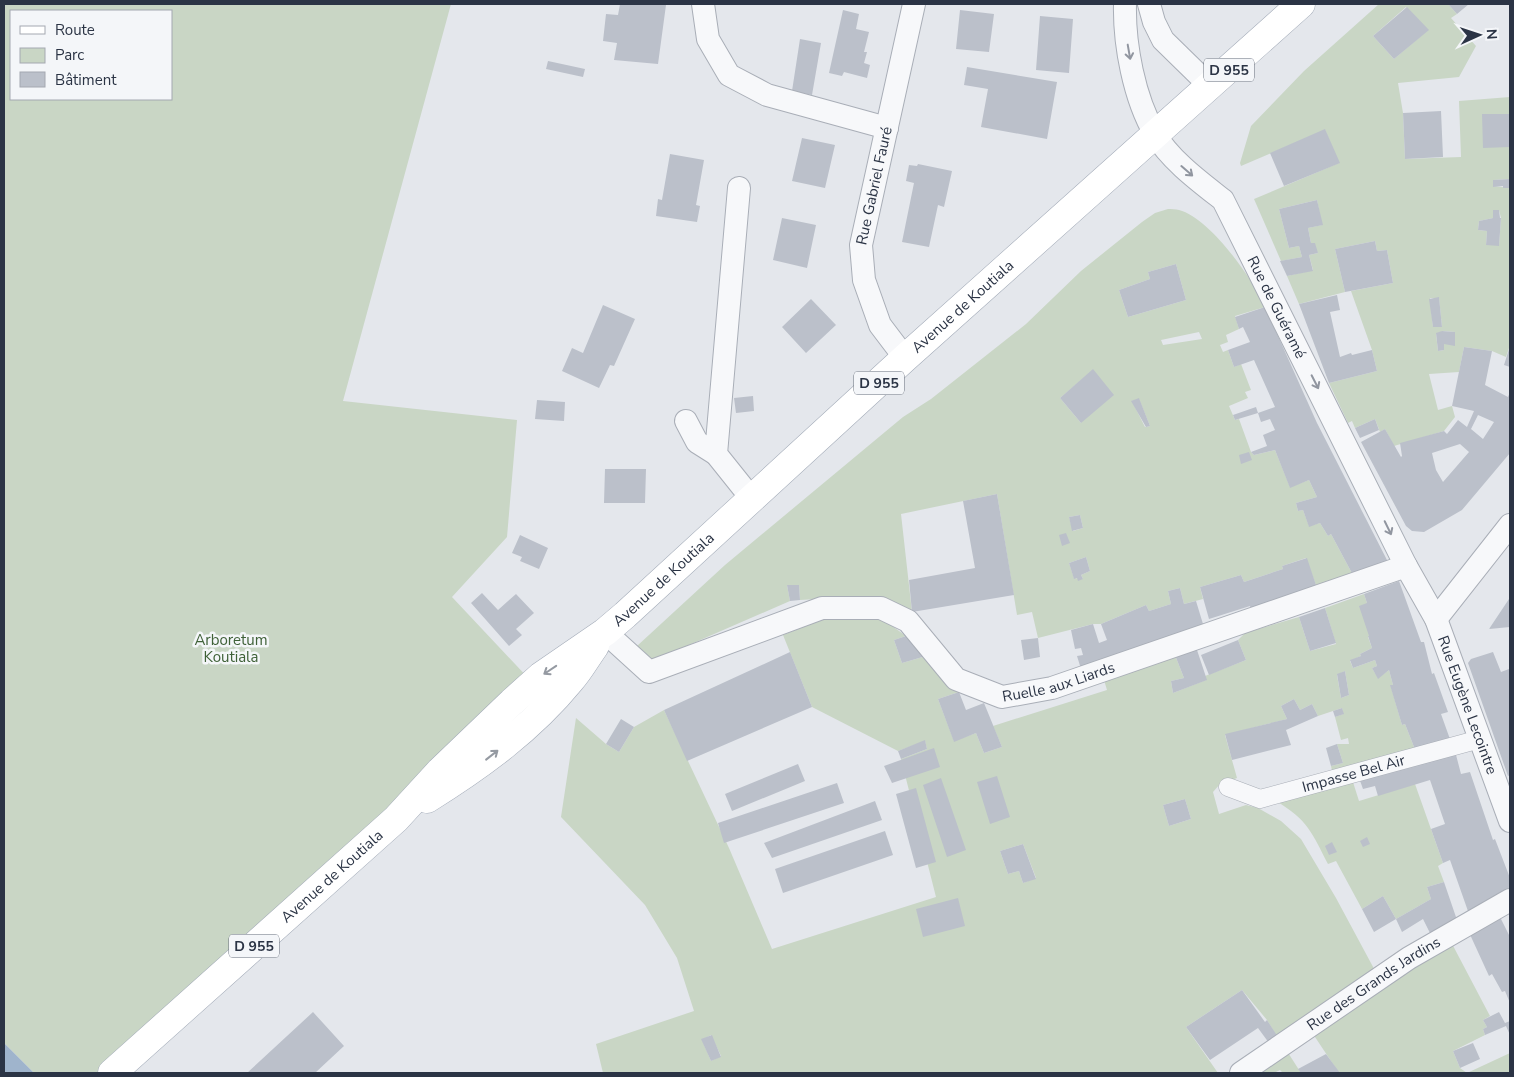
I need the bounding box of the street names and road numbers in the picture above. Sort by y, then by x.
road number: D 955 [1204,58,1254,82]
street label: Rue Gabriel Fauré [851,125,897,247]
street label: Rue de Guéramé [1243,252,1311,362]
street label: Avenue de Koutiala [907,256,1018,358]
road number: D 955 [854,372,904,394]
street label: Avenue de Koutiala [609,528,718,631]
street label: Rue Eugène Lecointre [1433,633,1502,777]
street label: Ruelle aux Liards [1001,657,1117,707]
street label: Impasse Bel Air [1300,750,1408,797]
street label: Avenue de Koutiala [277,825,387,927]
street label: Rue des Grands Jardins [1303,932,1444,1035]
road number: D 955 [229,934,279,958]

